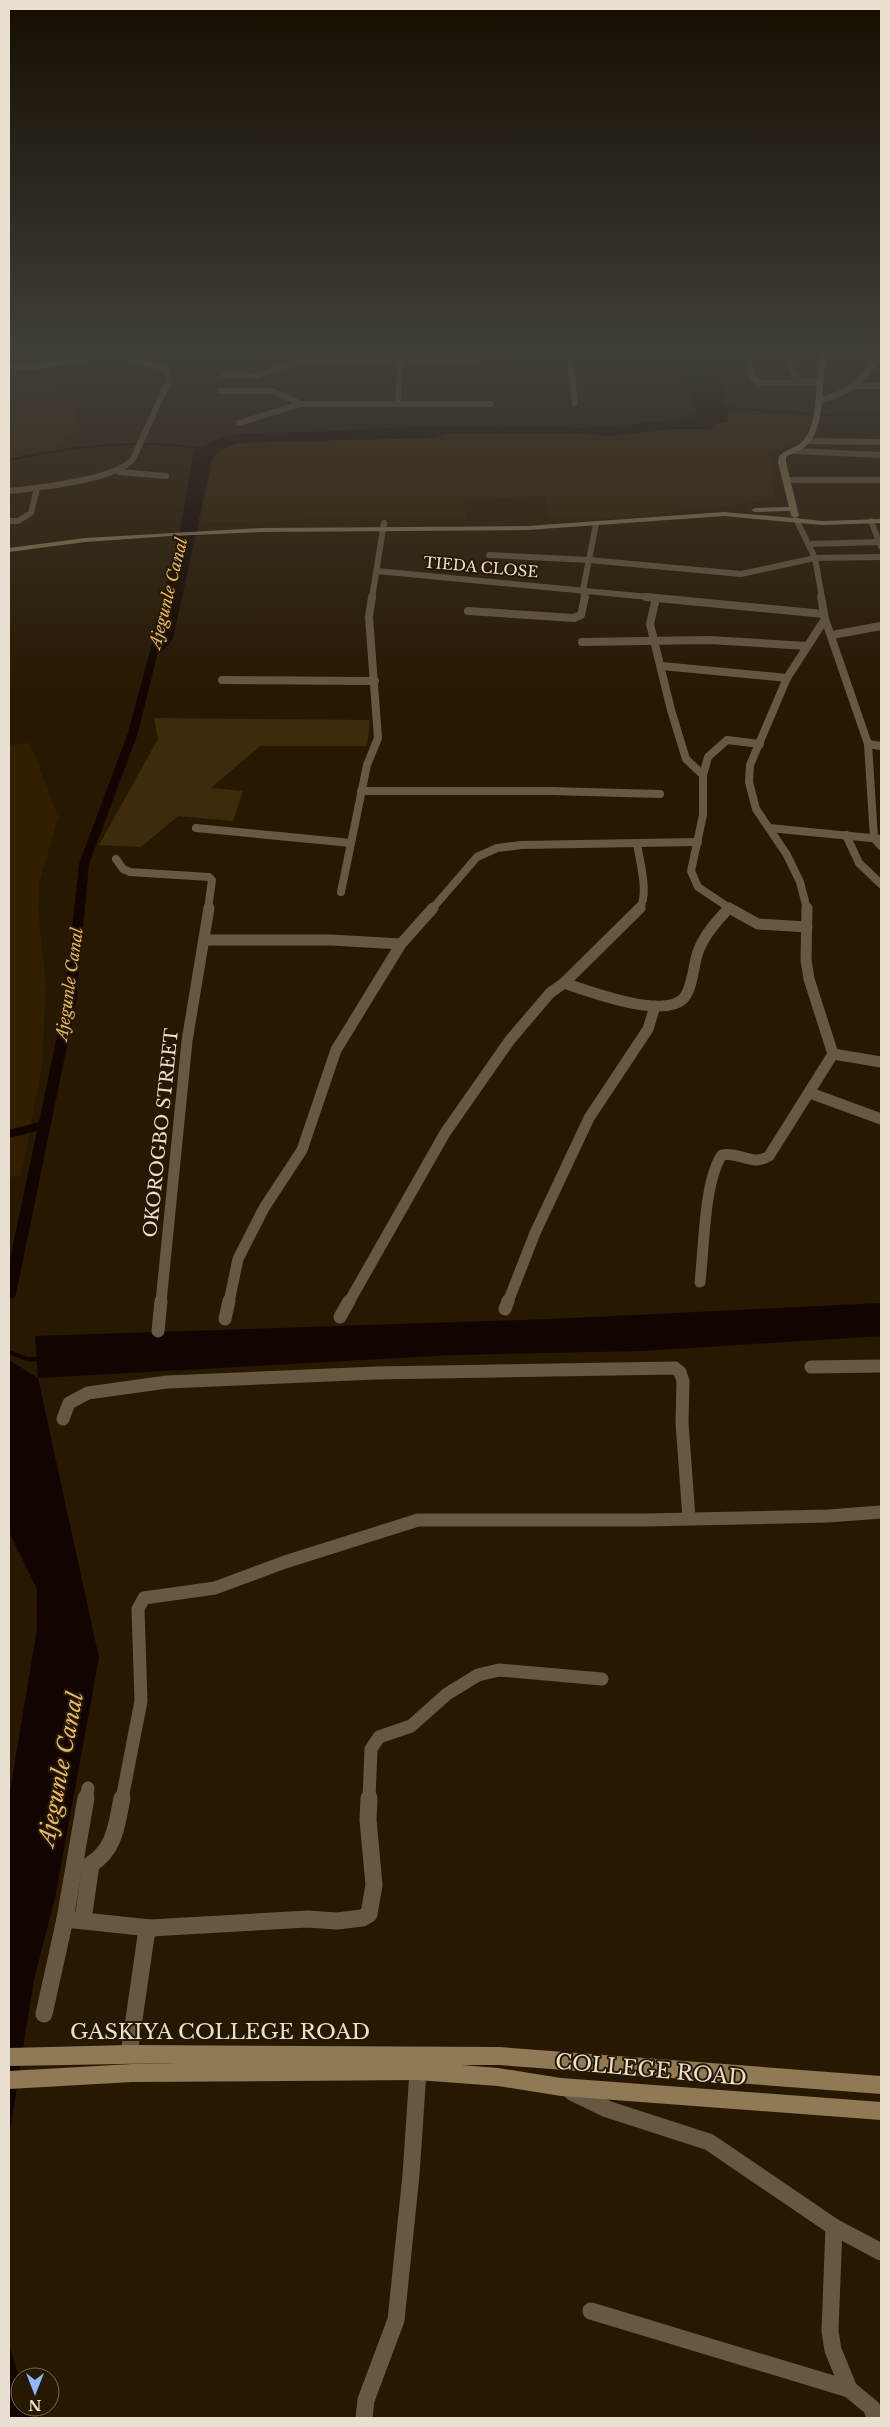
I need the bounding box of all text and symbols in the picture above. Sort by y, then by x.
water label: Ajegunle Canal [144,535,192,652]
street label: TIEDA CLOSE [423,553,539,581]
water label: Ajegunle Canal [51,925,87,1044]
street label: OKOROGBO STREET [139,1027,183,1239]
water label: Ajegunle Canal [32,1690,89,1851]
street label: GASKIYA COLLEGE ROAD [70,2019,370,2045]
street label: COLLEGE ROAD [554,2049,748,2091]
north arrow [10,2367,60,2417]
text: N [28,2396,42,2414]

